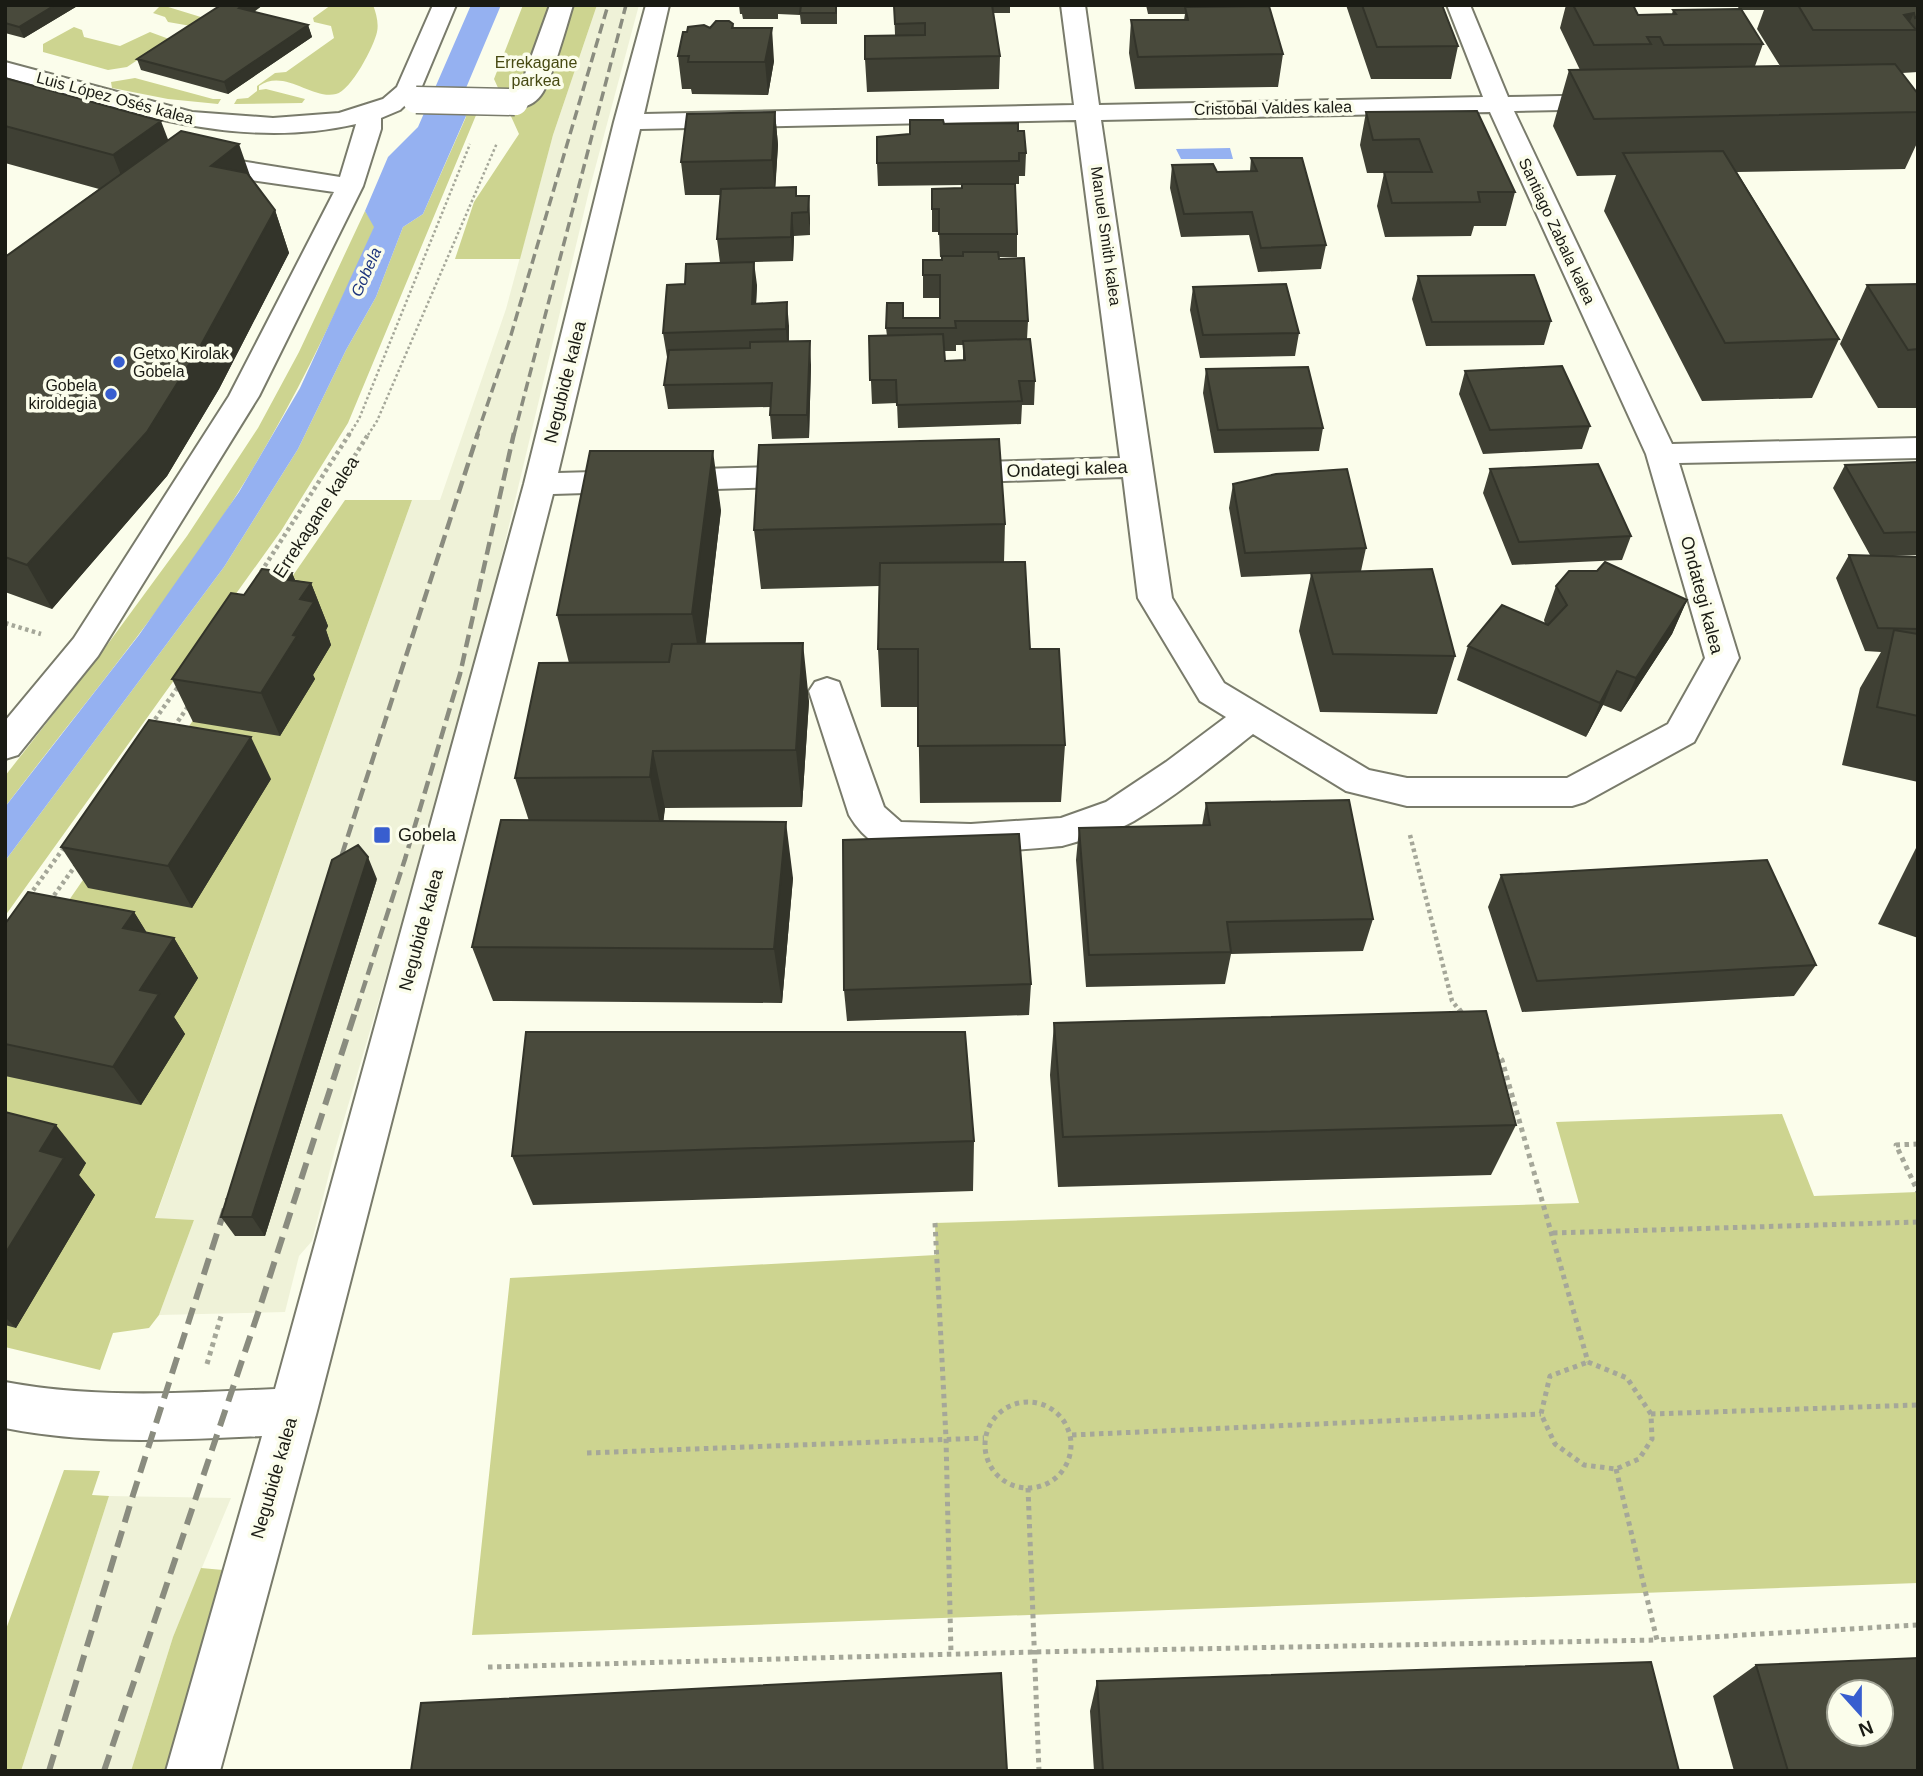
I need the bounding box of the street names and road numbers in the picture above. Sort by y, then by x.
street label: Luis López Osés kalea [35,69,195,127]
street label: Cristobal Valdes kalea [1194,98,1352,118]
street label: Santiago Zabala kalea [1516,155,1598,307]
street label: Manuel Smith kalea [1088,165,1124,307]
street label: Negubide kalea [540,318,590,445]
street label: Errekagane kalea [269,452,363,582]
street label: Ondategi kalea [1006,457,1129,481]
street label: Ondategi kalea [1677,534,1728,657]
street label: Negubide kalea [395,866,447,993]
street label: Negubide kalea [247,1414,301,1541]

